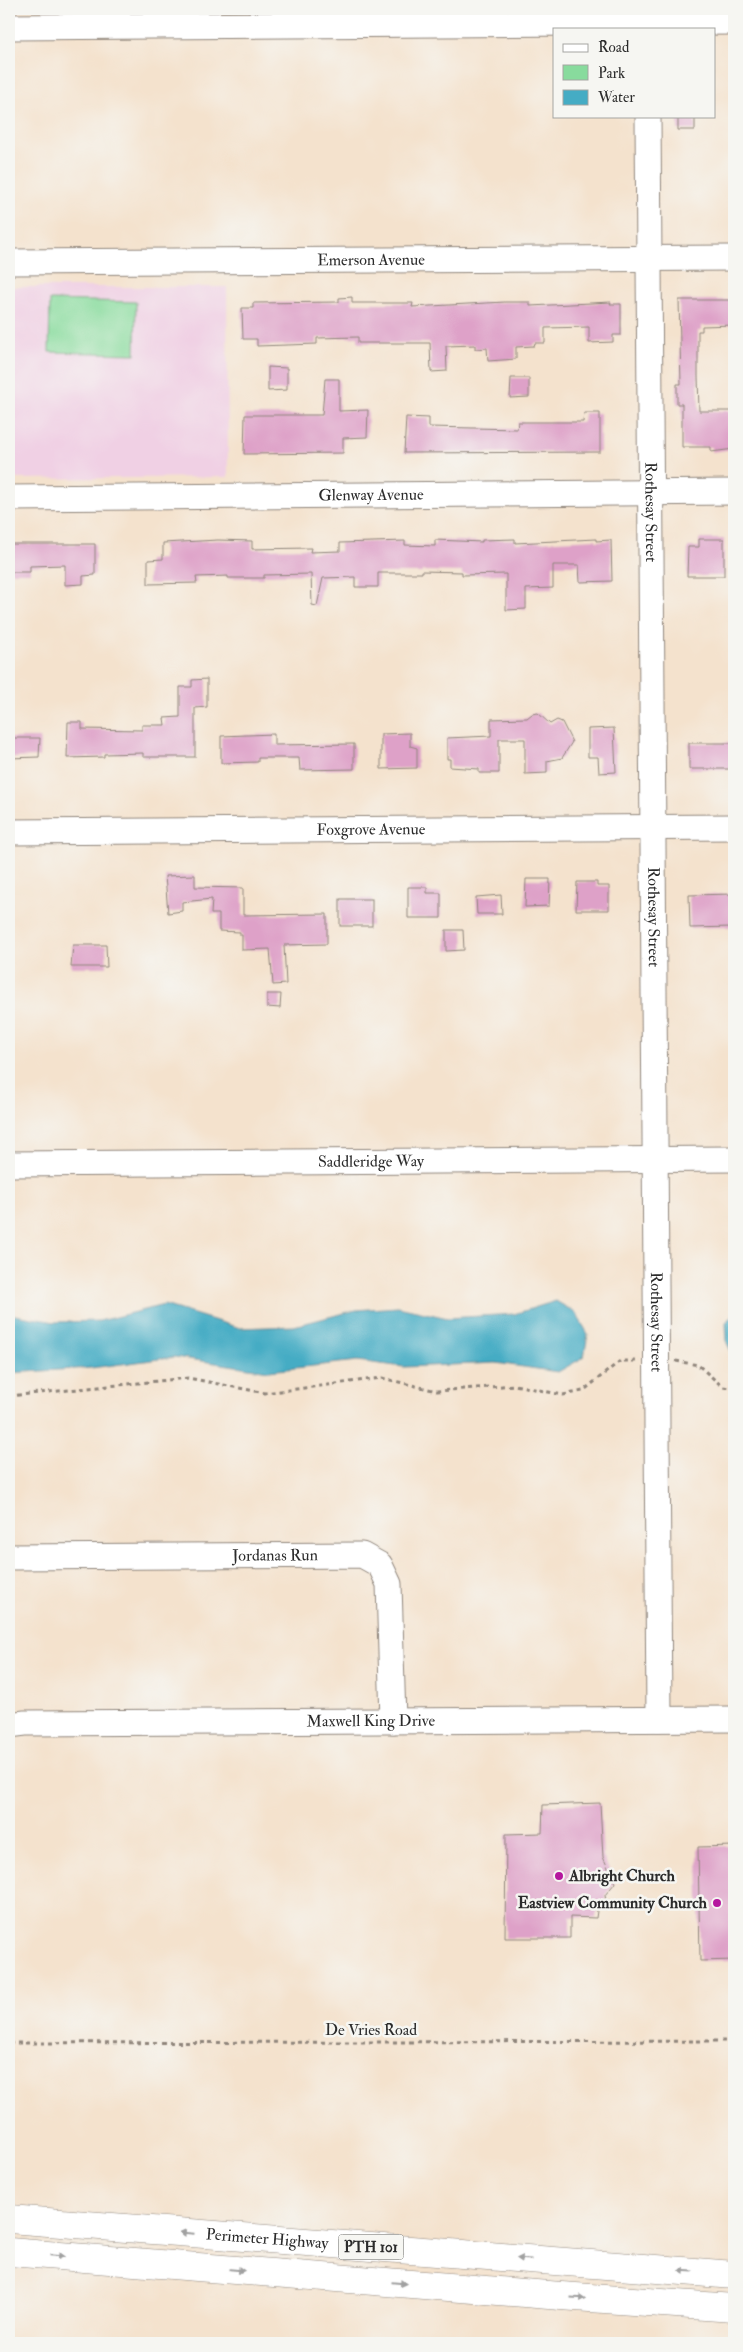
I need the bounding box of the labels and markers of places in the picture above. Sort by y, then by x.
place label: Albright Church [568,1866,676,1887]
marker: Albright Church [553,1870,565,1882]
place label: Eastview Community Church [518,1893,708,1914]
marker: Eastview Community Church [711,1897,723,1909]

